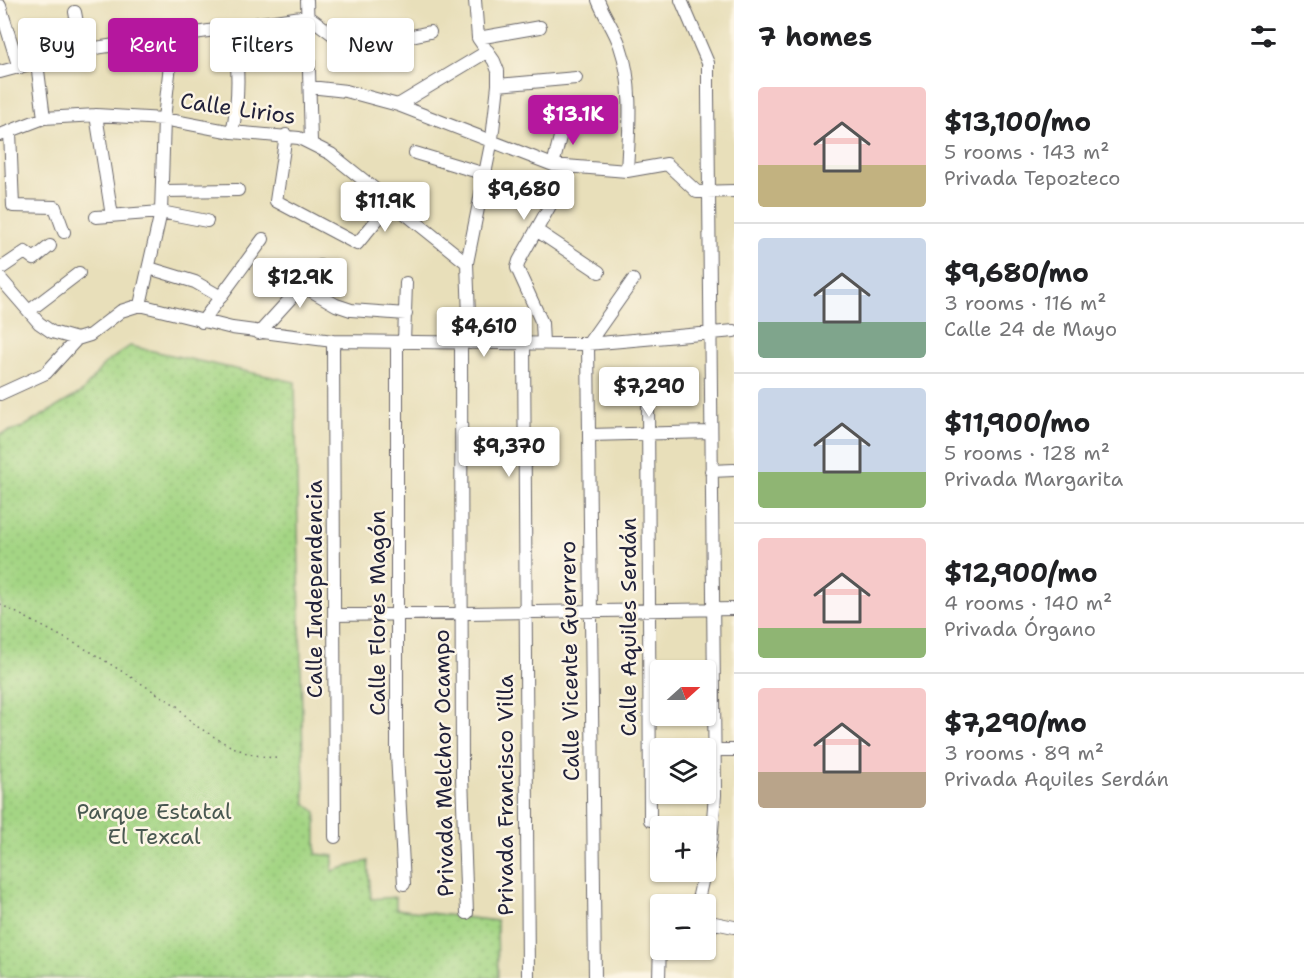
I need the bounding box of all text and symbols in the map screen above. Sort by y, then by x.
chip: Buy [18,18,96,72]
chip: Rent [108,18,198,72]
chip: Filters [210,18,315,72]
chip: New [327,18,414,72]
text: 7 homes [758,19,872,54]
icon: filters [1247,20,1280,53]
street label: Calle Lirios [178,86,298,131]
pin: $13.1K [524,95,622,146]
text: $13.1K [542,101,604,127]
text: $13,100/mo [944,104,1091,139]
icon: home [806,111,878,183]
text: 5 rooms · 143 m² [944,139,1109,165]
text: Privada Tepozteco [944,165,1121,191]
pin: $9,680 [475,170,573,221]
text: $9,680 [487,176,561,202]
pin: $11.9K [336,182,434,233]
text: $11.9K [355,188,415,214]
text: $9,680/mo [944,255,1089,290]
pin: $12.9K [251,258,349,309]
icon: home [806,262,878,334]
text: $12.9K [267,264,333,290]
text: 3 rooms · 116 m² [944,290,1106,316]
pin: $4,610 [435,307,533,358]
text: $4,610 [451,313,517,339]
text: Calle 24 de Mayo [944,316,1117,342]
pin: $7,290 [600,367,698,418]
text: $7,290 [613,373,685,399]
text: $11,900/mo [944,405,1091,440]
icon: home [806,412,878,484]
pin: $9,370 [460,427,558,478]
text: $9,370 [473,433,545,459]
text: 5 rooms · 128 m² [944,440,1110,466]
text: Privada Margarita [944,466,1123,492]
street label: Calle Independencia [300,480,329,698]
street label: Calle Flores Magón [363,510,392,716]
street label: Calle Aquiles Serdán [614,518,643,736]
street label: Calle Vicente Guerrero [553,541,586,781]
text: $12,900/mo [944,555,1098,590]
icon: home [806,562,878,634]
text: 4 rooms · 140 m² [944,590,1112,616]
text: Privada Órgano [944,616,1096,642]
street label: Privada Melchor Ocampo [427,629,460,897]
north arrow [650,660,716,726]
map controls [650,660,716,960]
street label: Privada Francisco Villa [491,674,520,916]
text: $7,290/mo [944,705,1087,740]
icon: home [806,712,878,784]
button: layers [650,738,716,804]
text: 3 rooms · 89 m² [944,740,1104,766]
text: Privada Aquiles Serdán [944,766,1169,792]
park label: Parque Estatal El Texcal [76,797,232,851]
button: + [650,816,716,882]
button: − [650,894,716,960]

